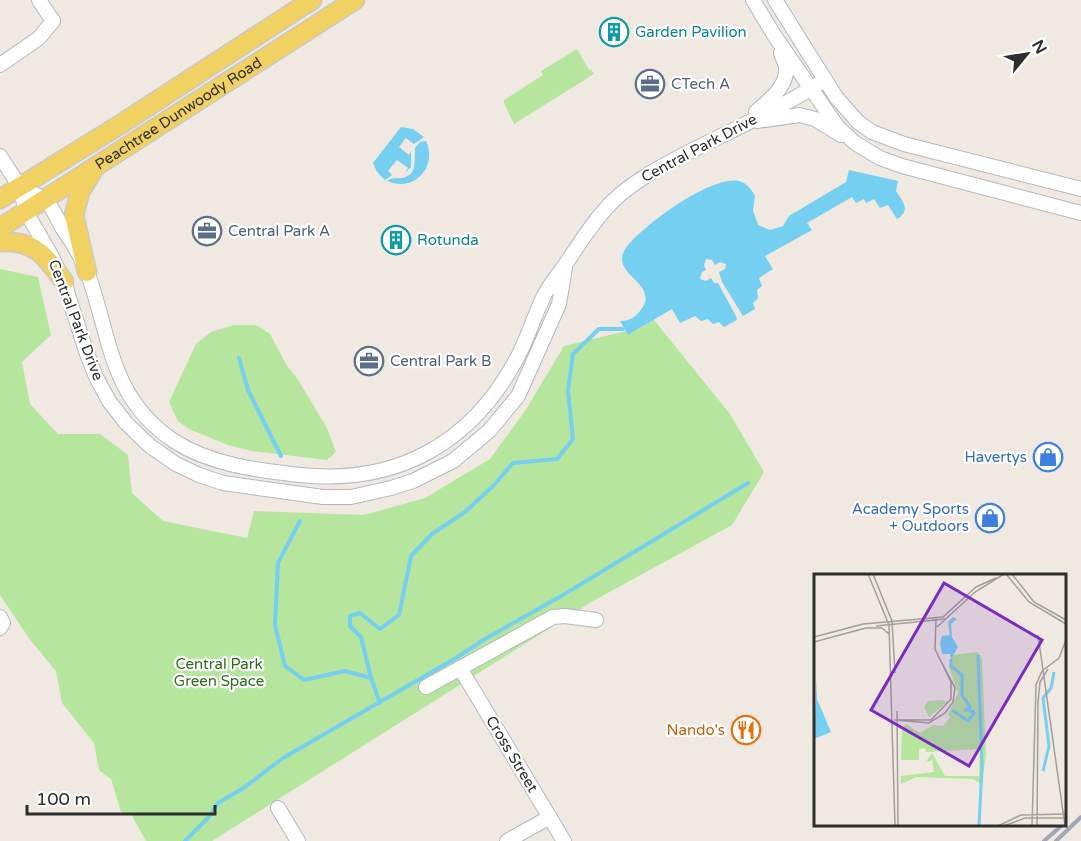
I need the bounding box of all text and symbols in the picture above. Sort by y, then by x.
building icon: Garden Pavilion [598,16,630,48]
place label: Garden Pavilion [635,23,747,41]
north arrow [997,24,1057,84]
text: N [1027,36,1051,58]
street label: Peachtree Dunwoody Road [92,53,265,174]
office icon: CTech A [634,68,666,100]
place label: CTech A [671,75,730,93]
street label: Central Park Drive [638,110,760,186]
office icon: Central Park A [191,215,223,247]
place label: Central Park A [228,222,330,240]
building icon: Rotunda [380,224,412,256]
place label: Rotunda [417,231,479,249]
street label: Central Park Drive [45,257,107,383]
office icon: Central Park B [353,345,385,377]
place label: Central Park B [390,352,492,370]
shop icon: Havertys [1032,441,1064,473]
place label: Havertys [964,448,1027,466]
place label: Academy Sports + Outdoors [852,500,969,535]
shop icon: Academy Sports + Outdoors [974,502,1006,534]
inset map [814,574,1066,826]
park label: Central Park Green Space [174,655,264,690]
street label: Cross Street [482,712,542,796]
restaurant icon: Nando's [730,714,762,746]
place label: Nando's [666,721,725,739]
scale bar [27,778,214,816]
text: 100 m [36,788,91,810]

